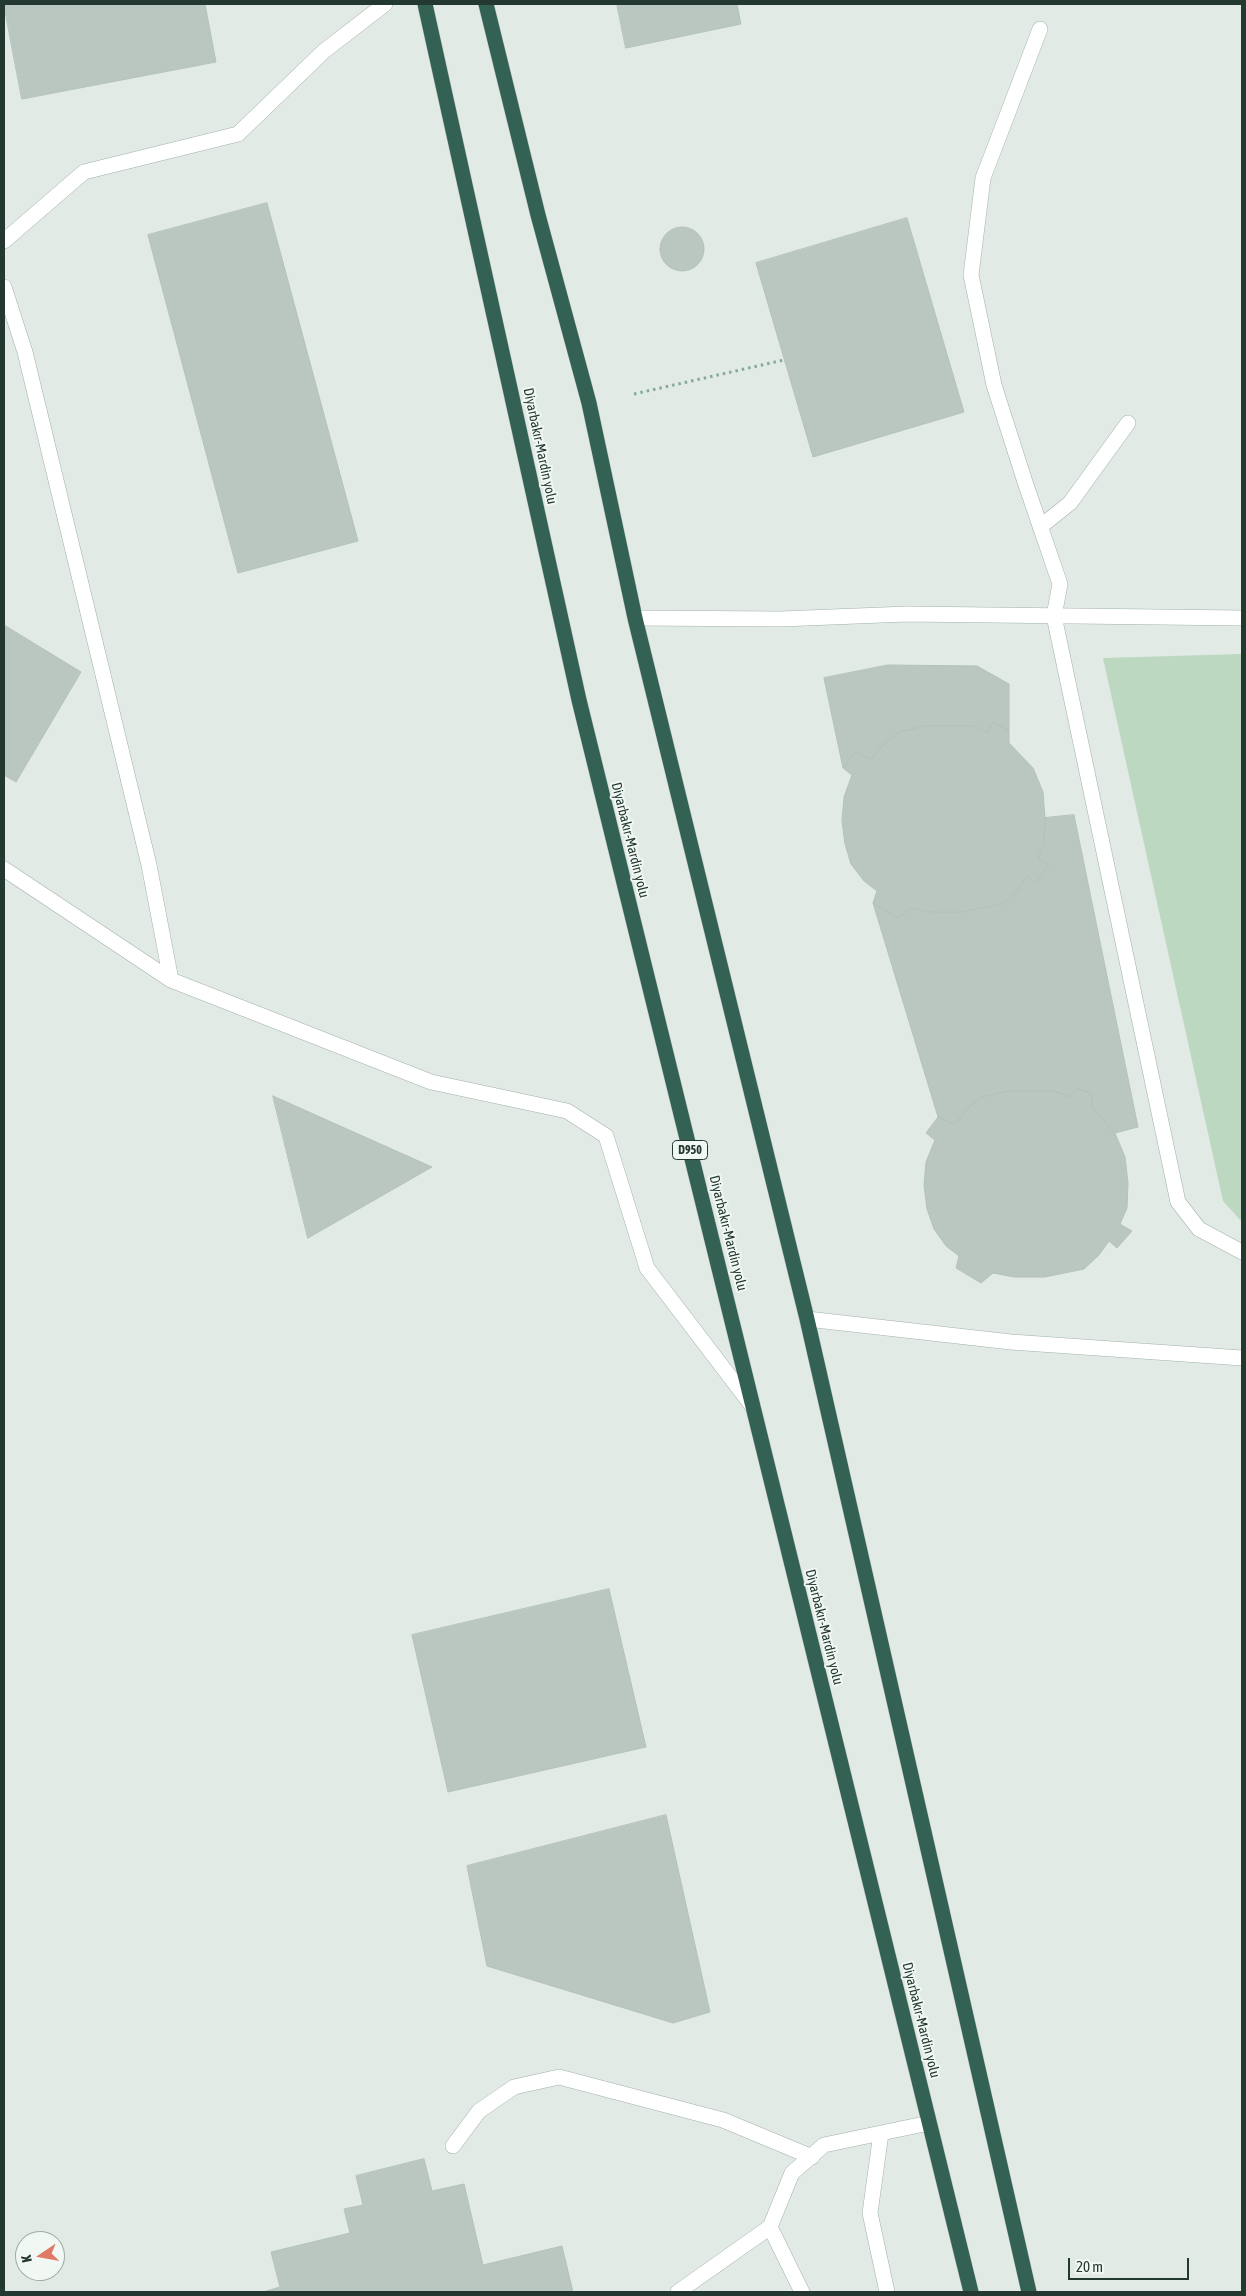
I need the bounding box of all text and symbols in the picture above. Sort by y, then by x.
street label: Diyarbakır-Mardin yolu [519,386,561,506]
street label: Diyarbakır-Mardin yolu [608,781,652,899]
road number: D950 [672,1140,708,1160]
street label: Diyarbakır-Mardin yolu [706,1174,750,1292]
street label: Diyarbakır-Mardin yolu [802,1568,846,1686]
street label: Diyarbakır-Mardin yolu [899,1961,943,2079]
north arrow [15,2231,65,2281]
scale bar [1071,2248,1192,2280]
text: K [18,2254,35,2264]
text: 20 m [1076,2258,1103,2275]

